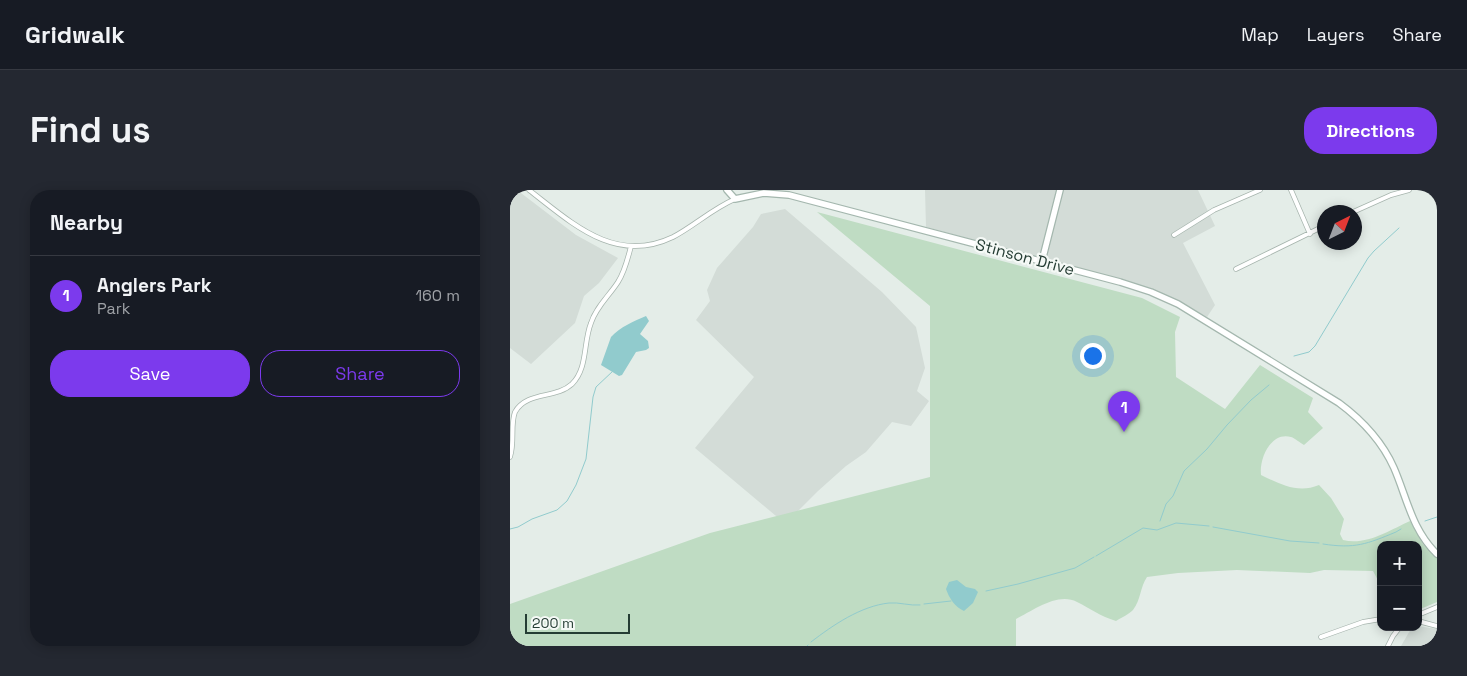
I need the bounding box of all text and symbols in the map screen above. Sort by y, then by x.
text: Gridwalk [25,19,125,50]
text: Map [1241,23,1279,46]
text: Layers [1307,23,1364,46]
text: Share [1392,23,1442,46]
button: Directions [1304,107,1437,154]
text: Find us [30,108,151,152]
north arrow [1317,205,1362,250]
text: Nearby [50,209,123,236]
street label: Stinson Drive [973,234,1077,280]
text: Anglers Park [97,273,211,298]
text: 1 [62,285,70,306]
text: 160 m [415,285,460,306]
text: Park [97,298,130,319]
your location [1080,343,1106,369]
button: Save [50,350,250,397]
button: Share [260,350,460,397]
pin: 1 [1108,391,1140,432]
map controls [1377,541,1422,631]
button: + [1377,541,1422,586]
button: − [1377,586,1422,631]
scale bar [525,611,630,634]
text: 200 m [532,614,574,632]

